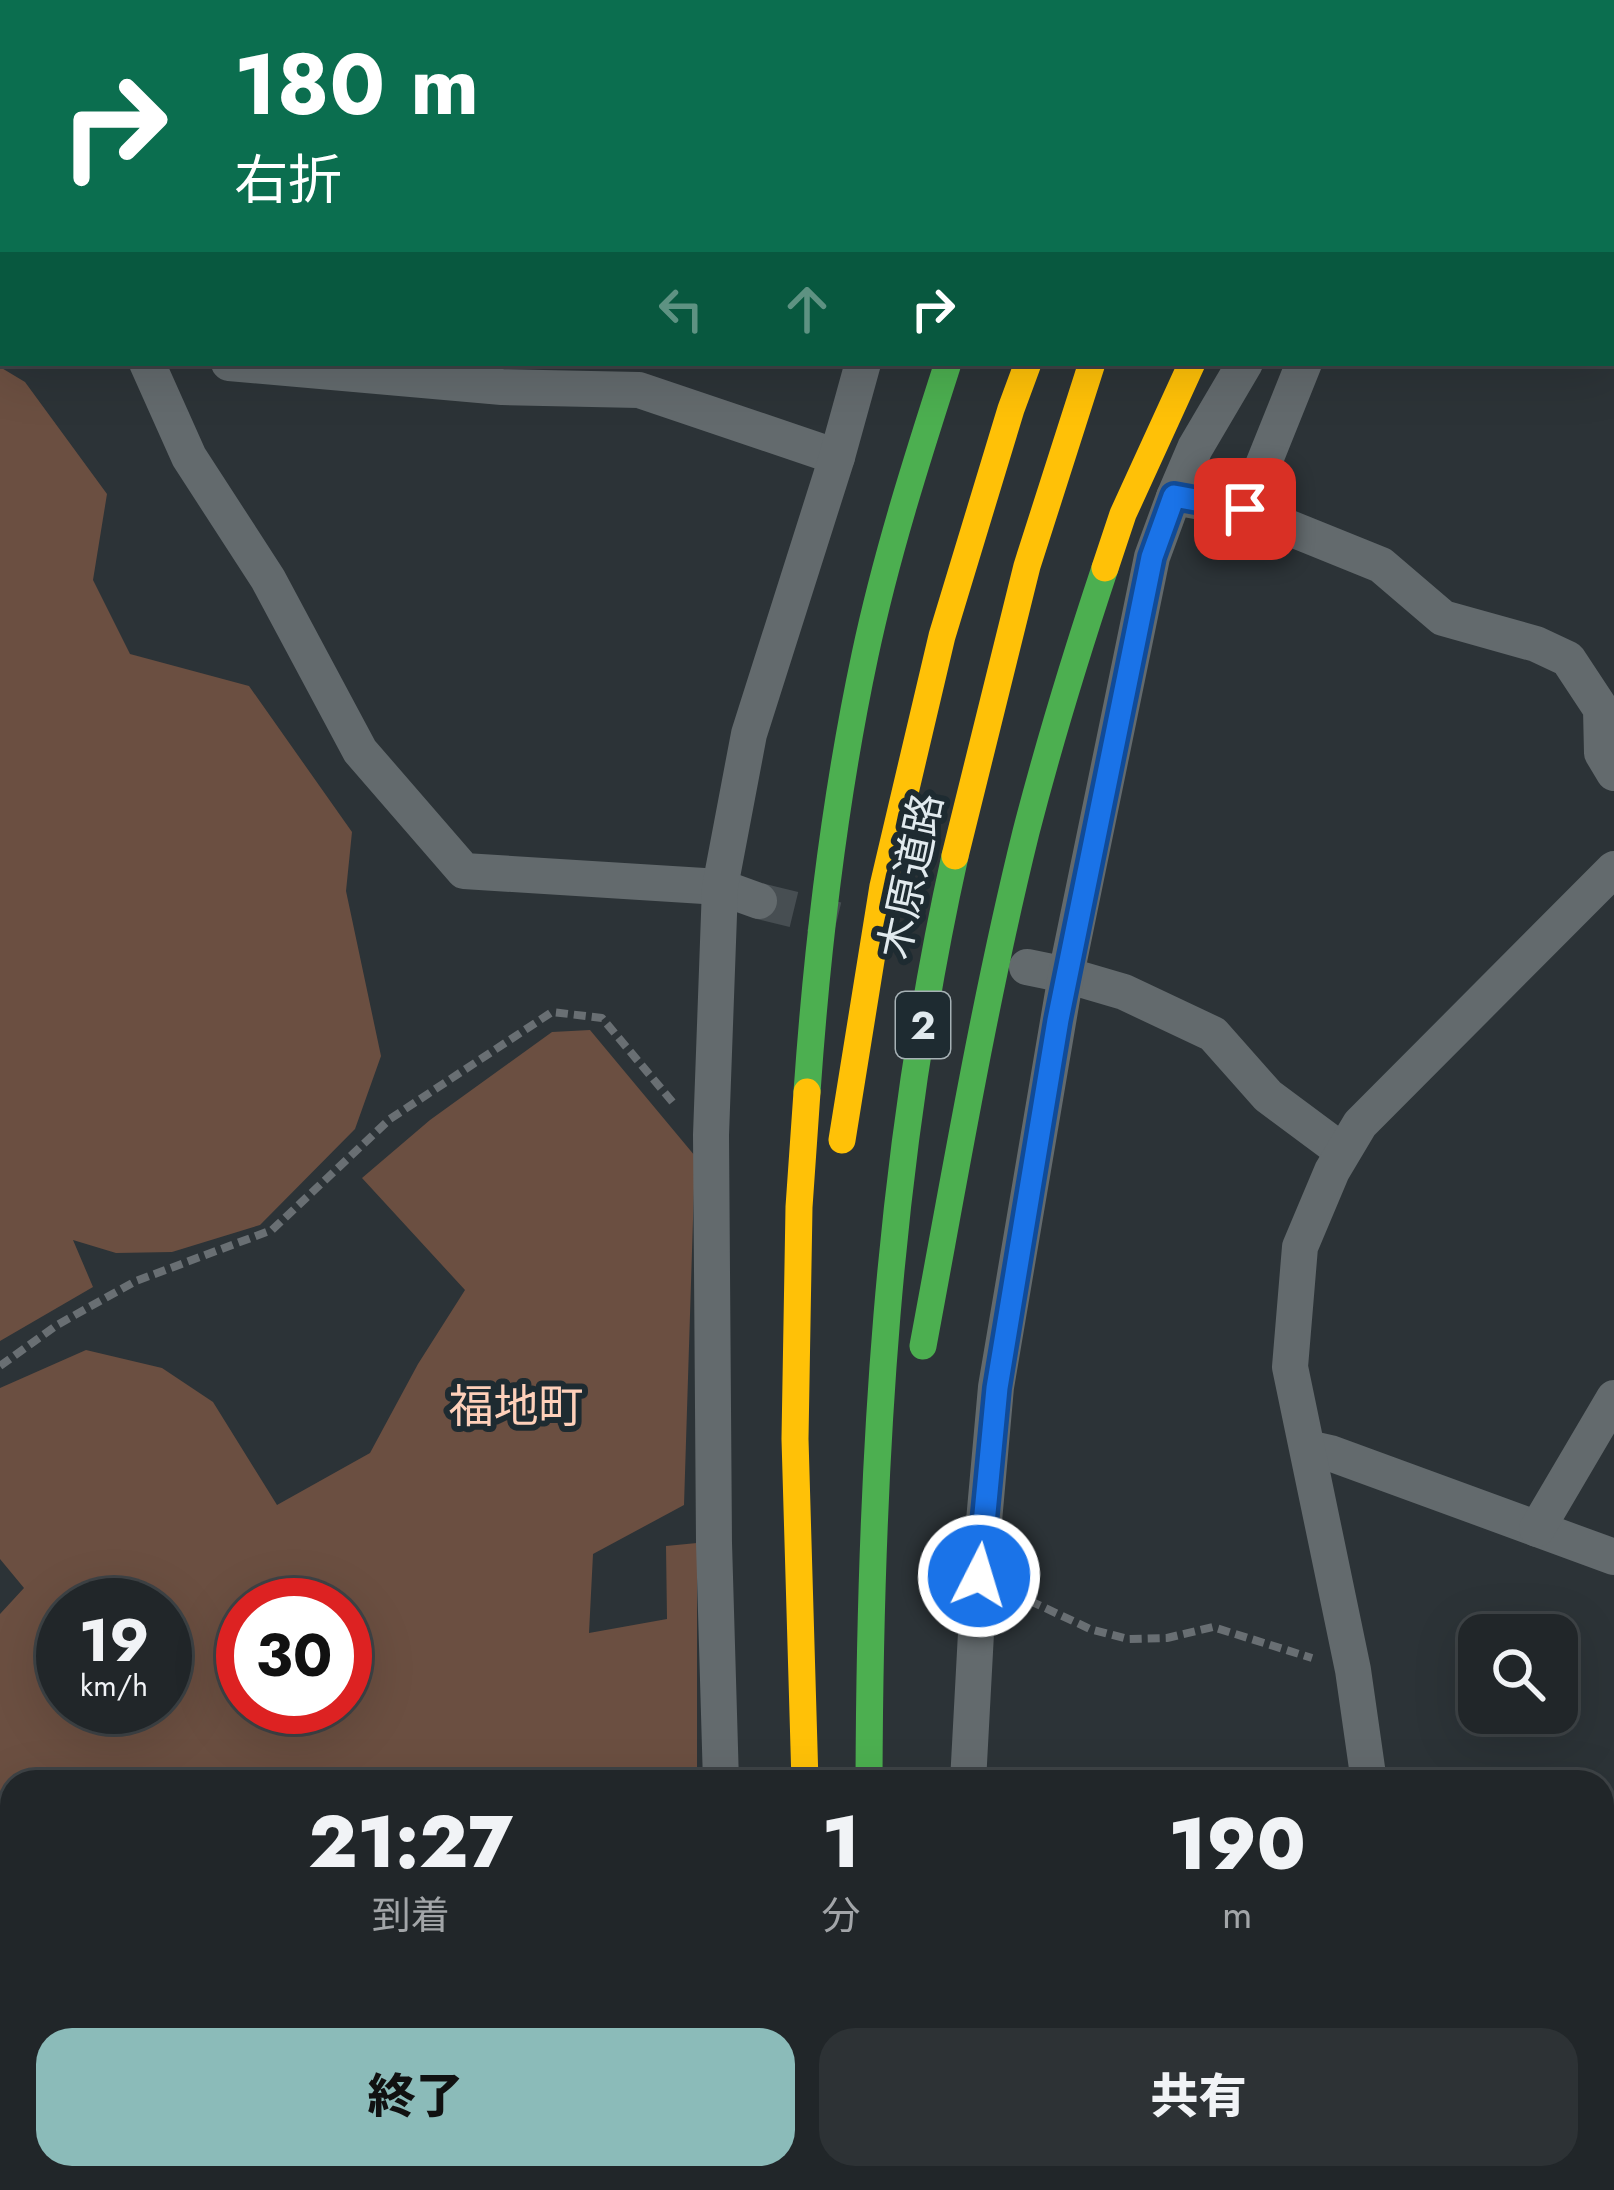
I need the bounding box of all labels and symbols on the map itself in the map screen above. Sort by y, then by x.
pin [1194,458,1296,560]
street label: 木原道路 [863,788,958,965]
road number: 2 [896,992,950,1058]
district label: 福地町 [448,1374,584,1439]
position arrow [916,1513,1042,1639]
speed limit sign: 30 [216,1578,372,1734]

